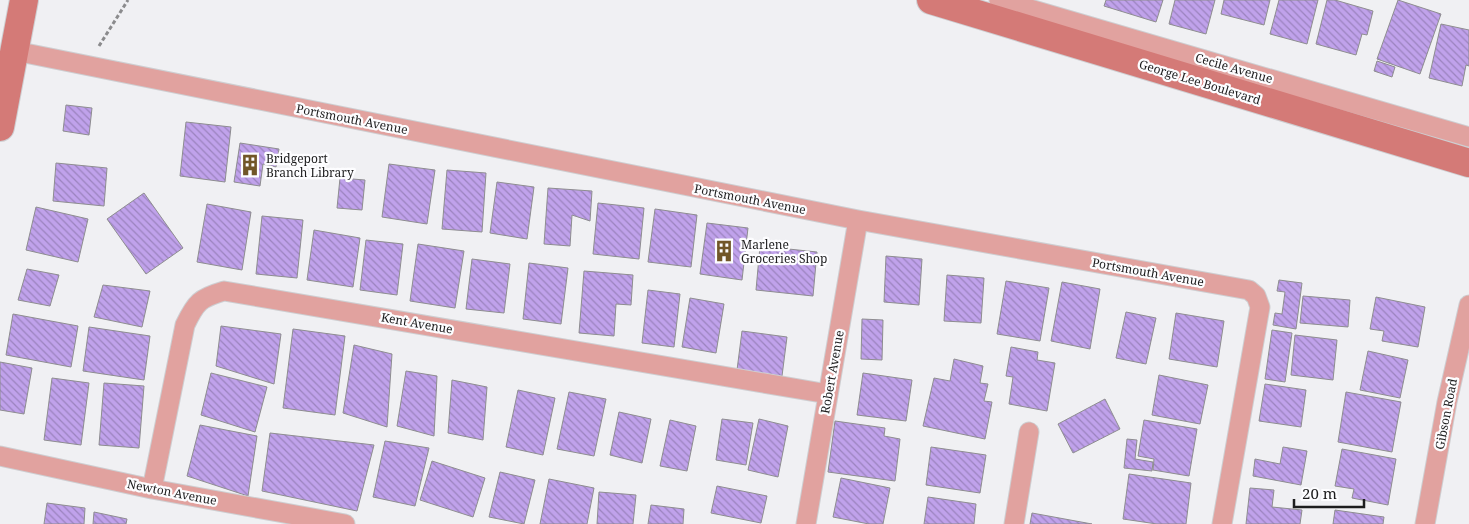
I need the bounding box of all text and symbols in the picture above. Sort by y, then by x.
street label: Cecile Avenue [1193,49,1275,87]
street label: George Lee Boulevard [1137,55,1263,109]
street label: Portsmouth Avenue [295,100,409,138]
place label: Bridgeport Branch Library [266,150,354,181]
building icon: Bridgeport Branch Library [237,152,263,178]
street label: Portsmouth Avenue [693,180,807,218]
place label: Marlene Groceries Shop [741,236,827,267]
building icon: Marlene Groceries Shop [711,238,737,264]
street label: Portsmouth Avenue [1091,254,1205,290]
street label: Kent Avenue [380,308,454,338]
street label: Robert Avenue [816,329,848,415]
street label: Gibson Road [1431,376,1461,451]
street label: Newton Avenue [126,475,218,509]
scale bar [1294,476,1364,508]
text: 20 m [1302,483,1337,503]

